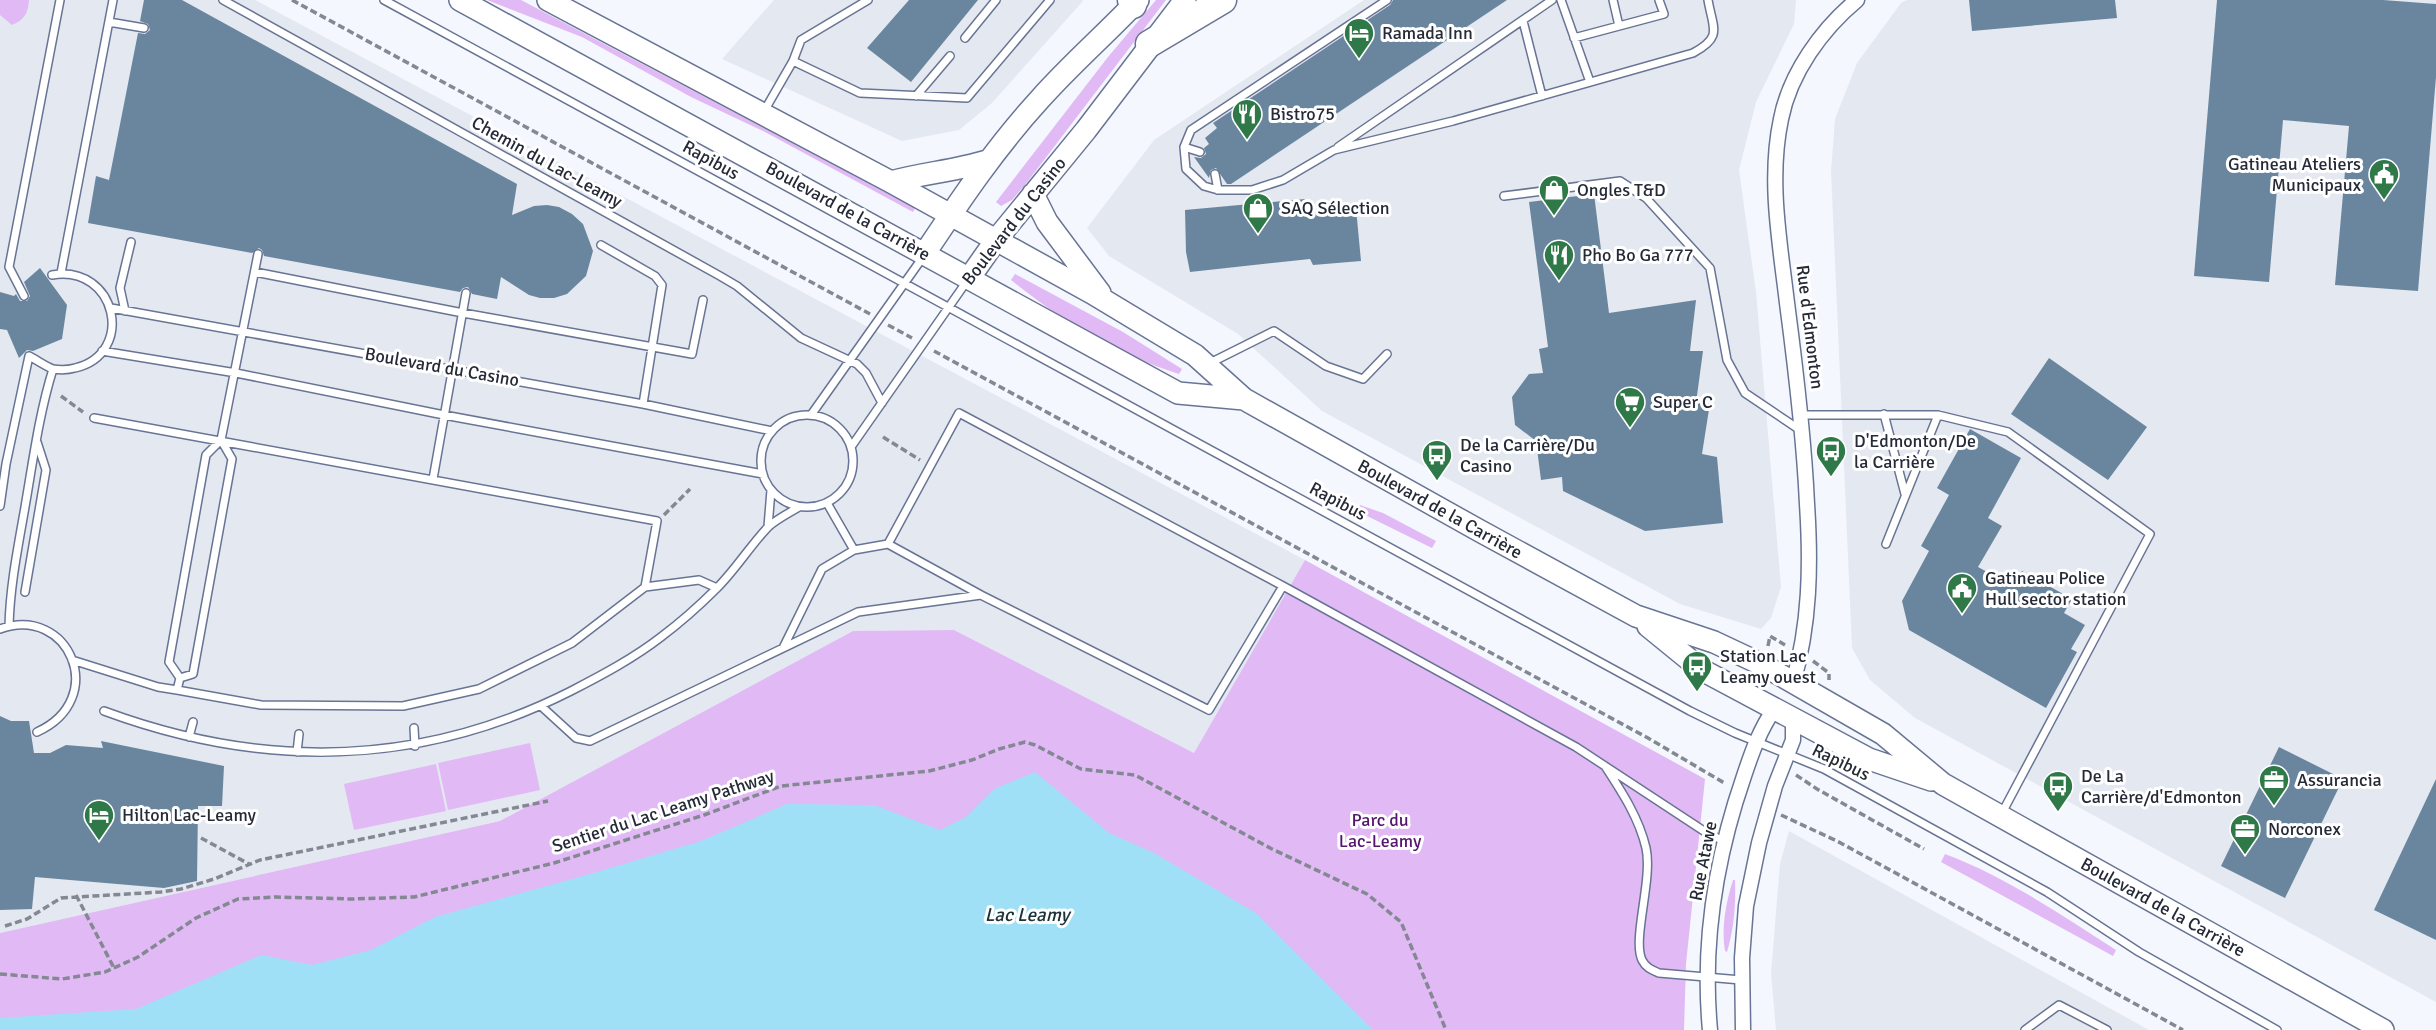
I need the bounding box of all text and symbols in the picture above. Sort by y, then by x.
hotel icon: Ramada Inn [1342,16,1376,60]
place label: Ramada Inn [1382,22,1473,44]
restaurant icon: Bistro75 [1230,97,1264,141]
place label: Bistro75 [1270,103,1335,125]
street label: Chemin du Lac-Leamy [468,112,627,213]
street label: Rapibus [679,135,743,185]
street label: Boulevard du Casino [957,153,1071,289]
place label: Gatineau Ateliers Municipaux [2228,153,2362,196]
street label: Boulevard de la Carrière [762,157,934,265]
public building icon: Gatineau Ateliers Municipaux [2367,157,2401,201]
shop icon: Ongles T&D [1537,173,1571,217]
place label: Ongles T&D [1577,179,1666,201]
shop icon: SAQ Sélection [1241,191,1275,235]
place label: SAQ Sélection [1281,197,1390,219]
restaurant icon: Pho Bo Ga 777 [1542,238,1576,282]
place label: Pho Bo Ga 777 [1582,244,1693,266]
street label: Rue d'Edmonton [1791,264,1829,390]
street label: Boulevard du Casino [363,343,521,391]
supermarket icon: Super C [1613,385,1647,429]
place label: Super C [1653,391,1713,413]
place label: D'Edmonton/De la Carrière [1854,430,1976,473]
place label: De la Carrière/Du Casino [1460,434,1595,477]
bus stop icon: D'Edmonton/De la Carrière [1814,434,1848,478]
bus stop icon: De la Carrière/Du Casino [1420,438,1454,482]
street label: Boulevard de la Carrière [1354,455,1526,563]
street label: Rapibus [1306,477,1370,525]
place label: Gatineau Police Hull sector station [1985,567,2126,610]
public building icon: Gatineau Police Hull sector station [1945,571,1979,615]
place label: Station Lac Leamy ouest [1720,645,1816,688]
bus stop icon: Station Lac Leamy ouest [1680,649,1714,693]
street label: Rapibus [1809,739,1874,785]
office icon: Assurancia [2257,763,2291,807]
street label: Sentier du Lac Leamy Pathway [549,765,777,857]
place label: De La Carrière/d'Edmonton [2081,765,2242,808]
bus stop icon: De La Carrière/d'Edmonton [2041,769,2075,813]
place label: Assurancia [2297,769,2382,791]
hotel icon: Hilton Lac-Leamy [82,798,116,842]
place label: Hilton Lac-Leamy [122,804,256,826]
park label: Parc du Lac-Leamy [1339,809,1422,852]
office icon: Norconex [2228,812,2262,856]
place label: Norconex [2268,818,2341,840]
street label: Rue Atawe [1684,819,1722,903]
street label: Boulevard de la Carrière [2077,853,2249,961]
water label: Lac Leamy [985,903,1071,927]

